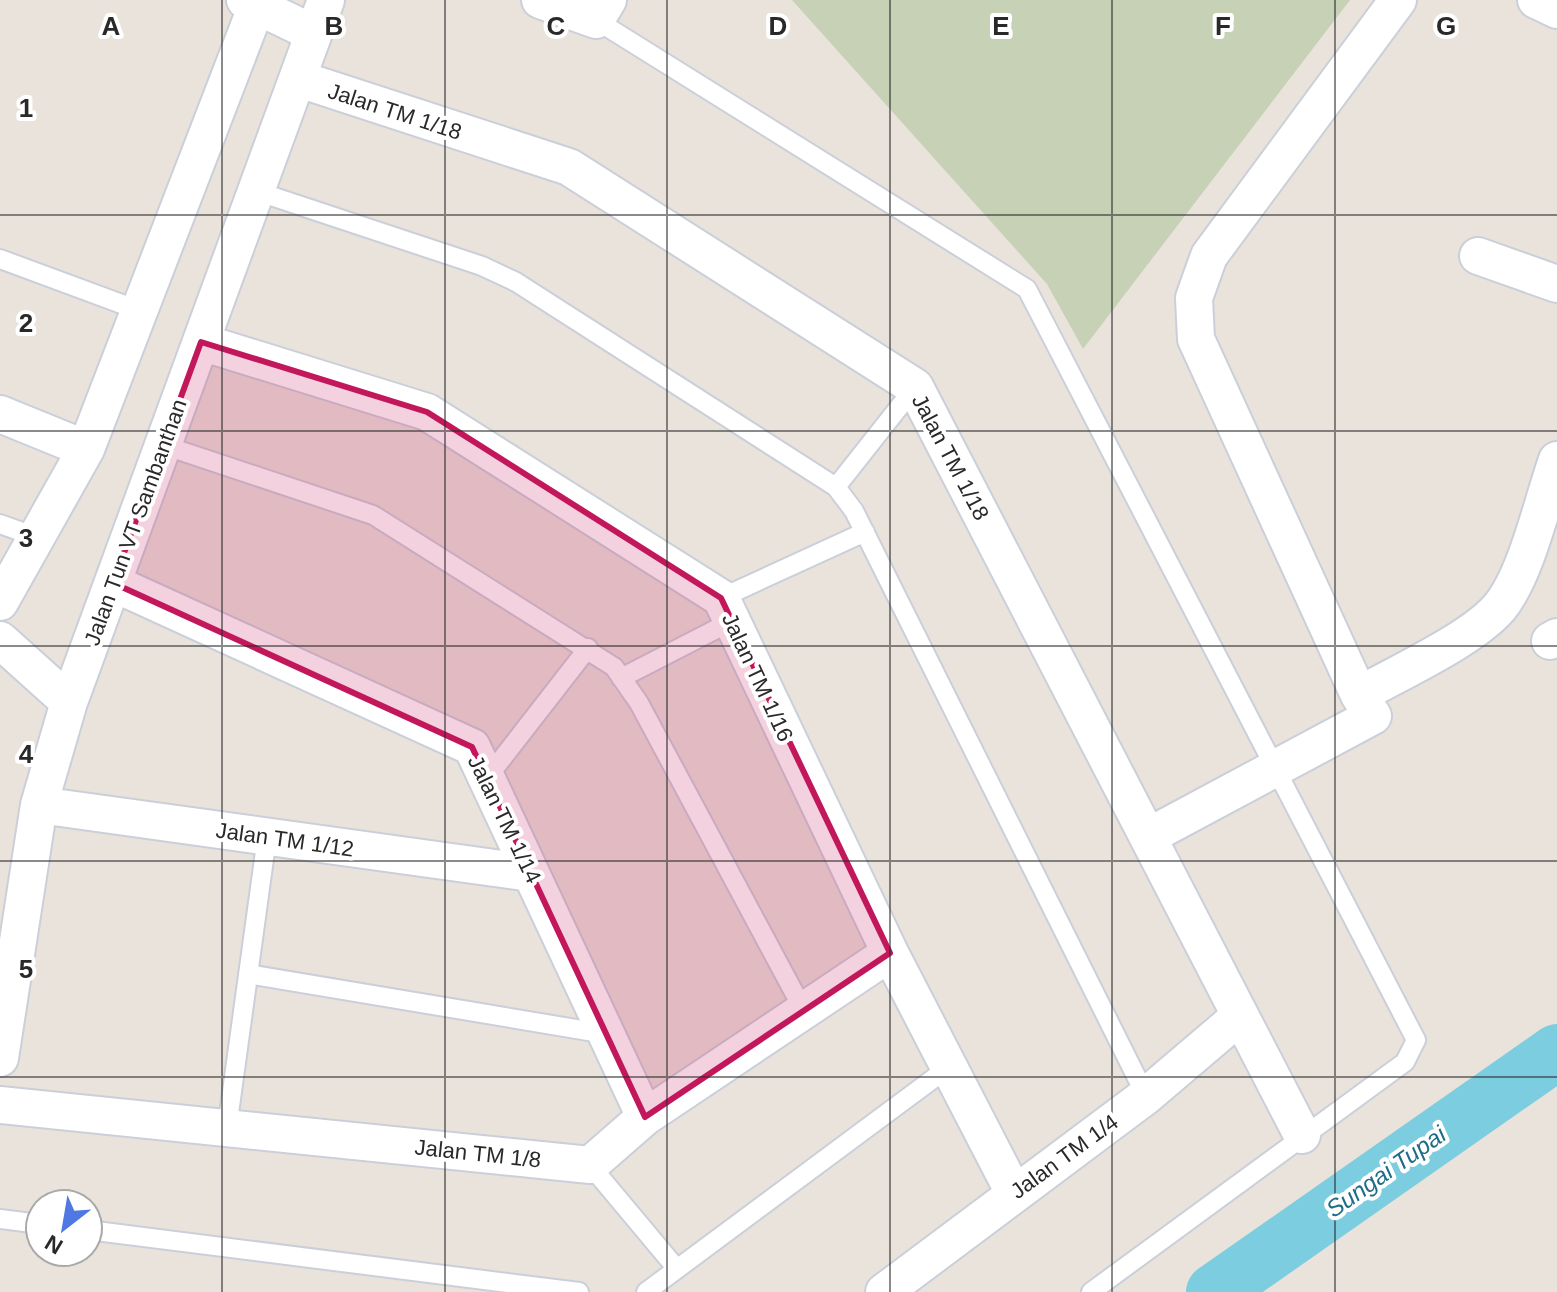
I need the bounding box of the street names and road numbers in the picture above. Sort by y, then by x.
street label: Jalan TM 1/18 [325,78,465,145]
street label: Jalan TM 1/18 [907,390,994,524]
street label: Jalan Tun VT Sambanthan [79,396,192,649]
street label: Jalan TM 1/16 [717,609,798,745]
street label: Jalan TM 1/14 [463,751,546,887]
street label: Jalan TM 1/12 [214,817,356,862]
street label: Jalan TM 1/4 [1006,1109,1123,1204]
street label: Jalan TM 1/8 [414,1134,542,1173]

